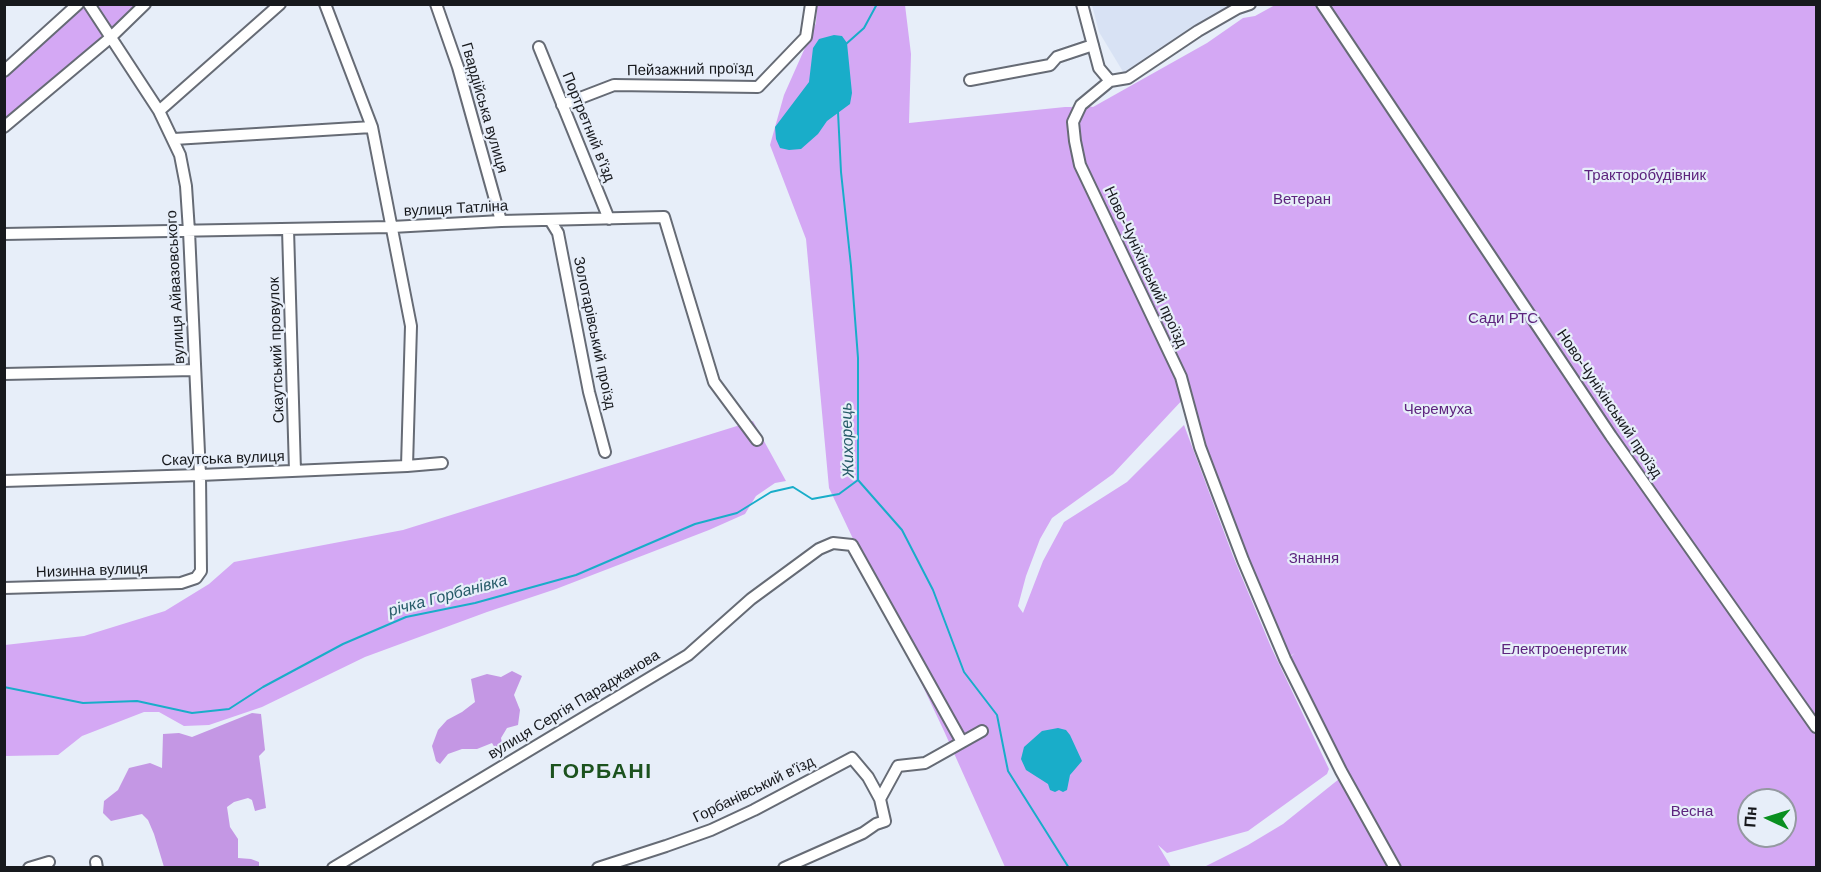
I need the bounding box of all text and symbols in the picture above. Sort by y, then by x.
street label: Гвардійська вулиця [457,41,511,175]
street label: Пейзажний проїзд [627,60,753,80]
street label: Портретний в'їзд [558,70,618,184]
park label: Тракторобудівник [1584,167,1706,185]
street label: Ново-Чуніхінський проїзд [1100,184,1190,350]
park label: Ветеран [1273,191,1331,209]
street label: вулиця Татліна [403,197,509,221]
street label: вулиця Айвазовського [163,210,189,364]
street label: Золотарівський проїзд [569,255,619,411]
street label: Скаутський провулок [265,277,289,423]
park label: Сади РТС [1468,310,1538,328]
street label: Ново-Чуніхінський проїзд [1552,326,1666,482]
park label: Черемуха [1404,401,1472,419]
water label: Жихорець [837,402,859,478]
street label: Скаутська вулиця [161,448,285,470]
park label: Знання [1289,550,1339,568]
street label: Низинна вулиця [36,560,148,582]
water label: річка Горбанівка [386,571,510,621]
park label: Електроенергетик [1501,641,1627,659]
street label: вулиця Сергія Параджанова [485,647,663,763]
street label: Горбанівський в'їзд [690,753,818,827]
district label: ГОРБАНІ [550,759,652,785]
north arrow [1737,788,1797,848]
park label: Весна [1671,803,1713,821]
text: Пн [1741,806,1760,828]

